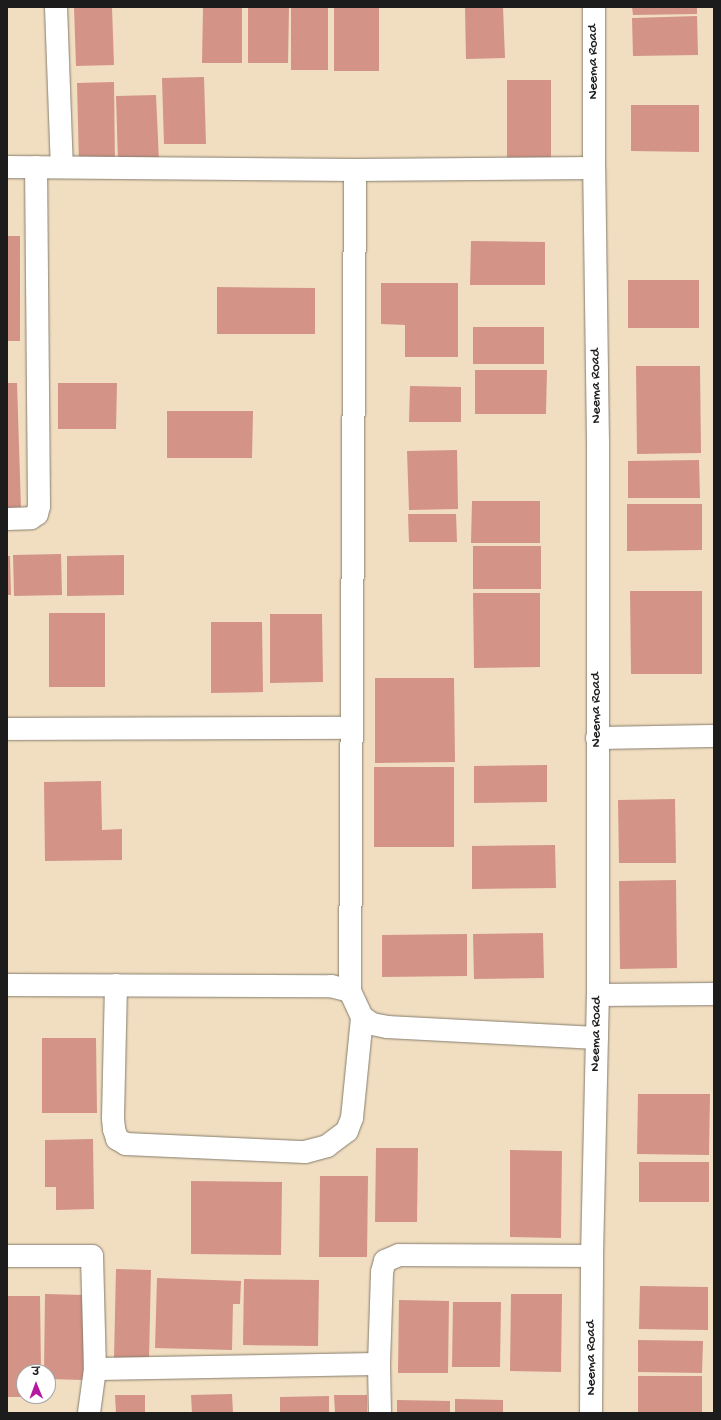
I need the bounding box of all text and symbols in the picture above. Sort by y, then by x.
street label: Neema Road [586,24,602,100]
street label: Neema Road [588,348,606,424]
street label: Neema Road [589,672,605,748]
street label: Neema Road [588,996,606,1072]
street label: Neema Road [584,1320,600,1396]
north arrow [16,1364,56,1404]
text: उ [32,1367,40,1379]

